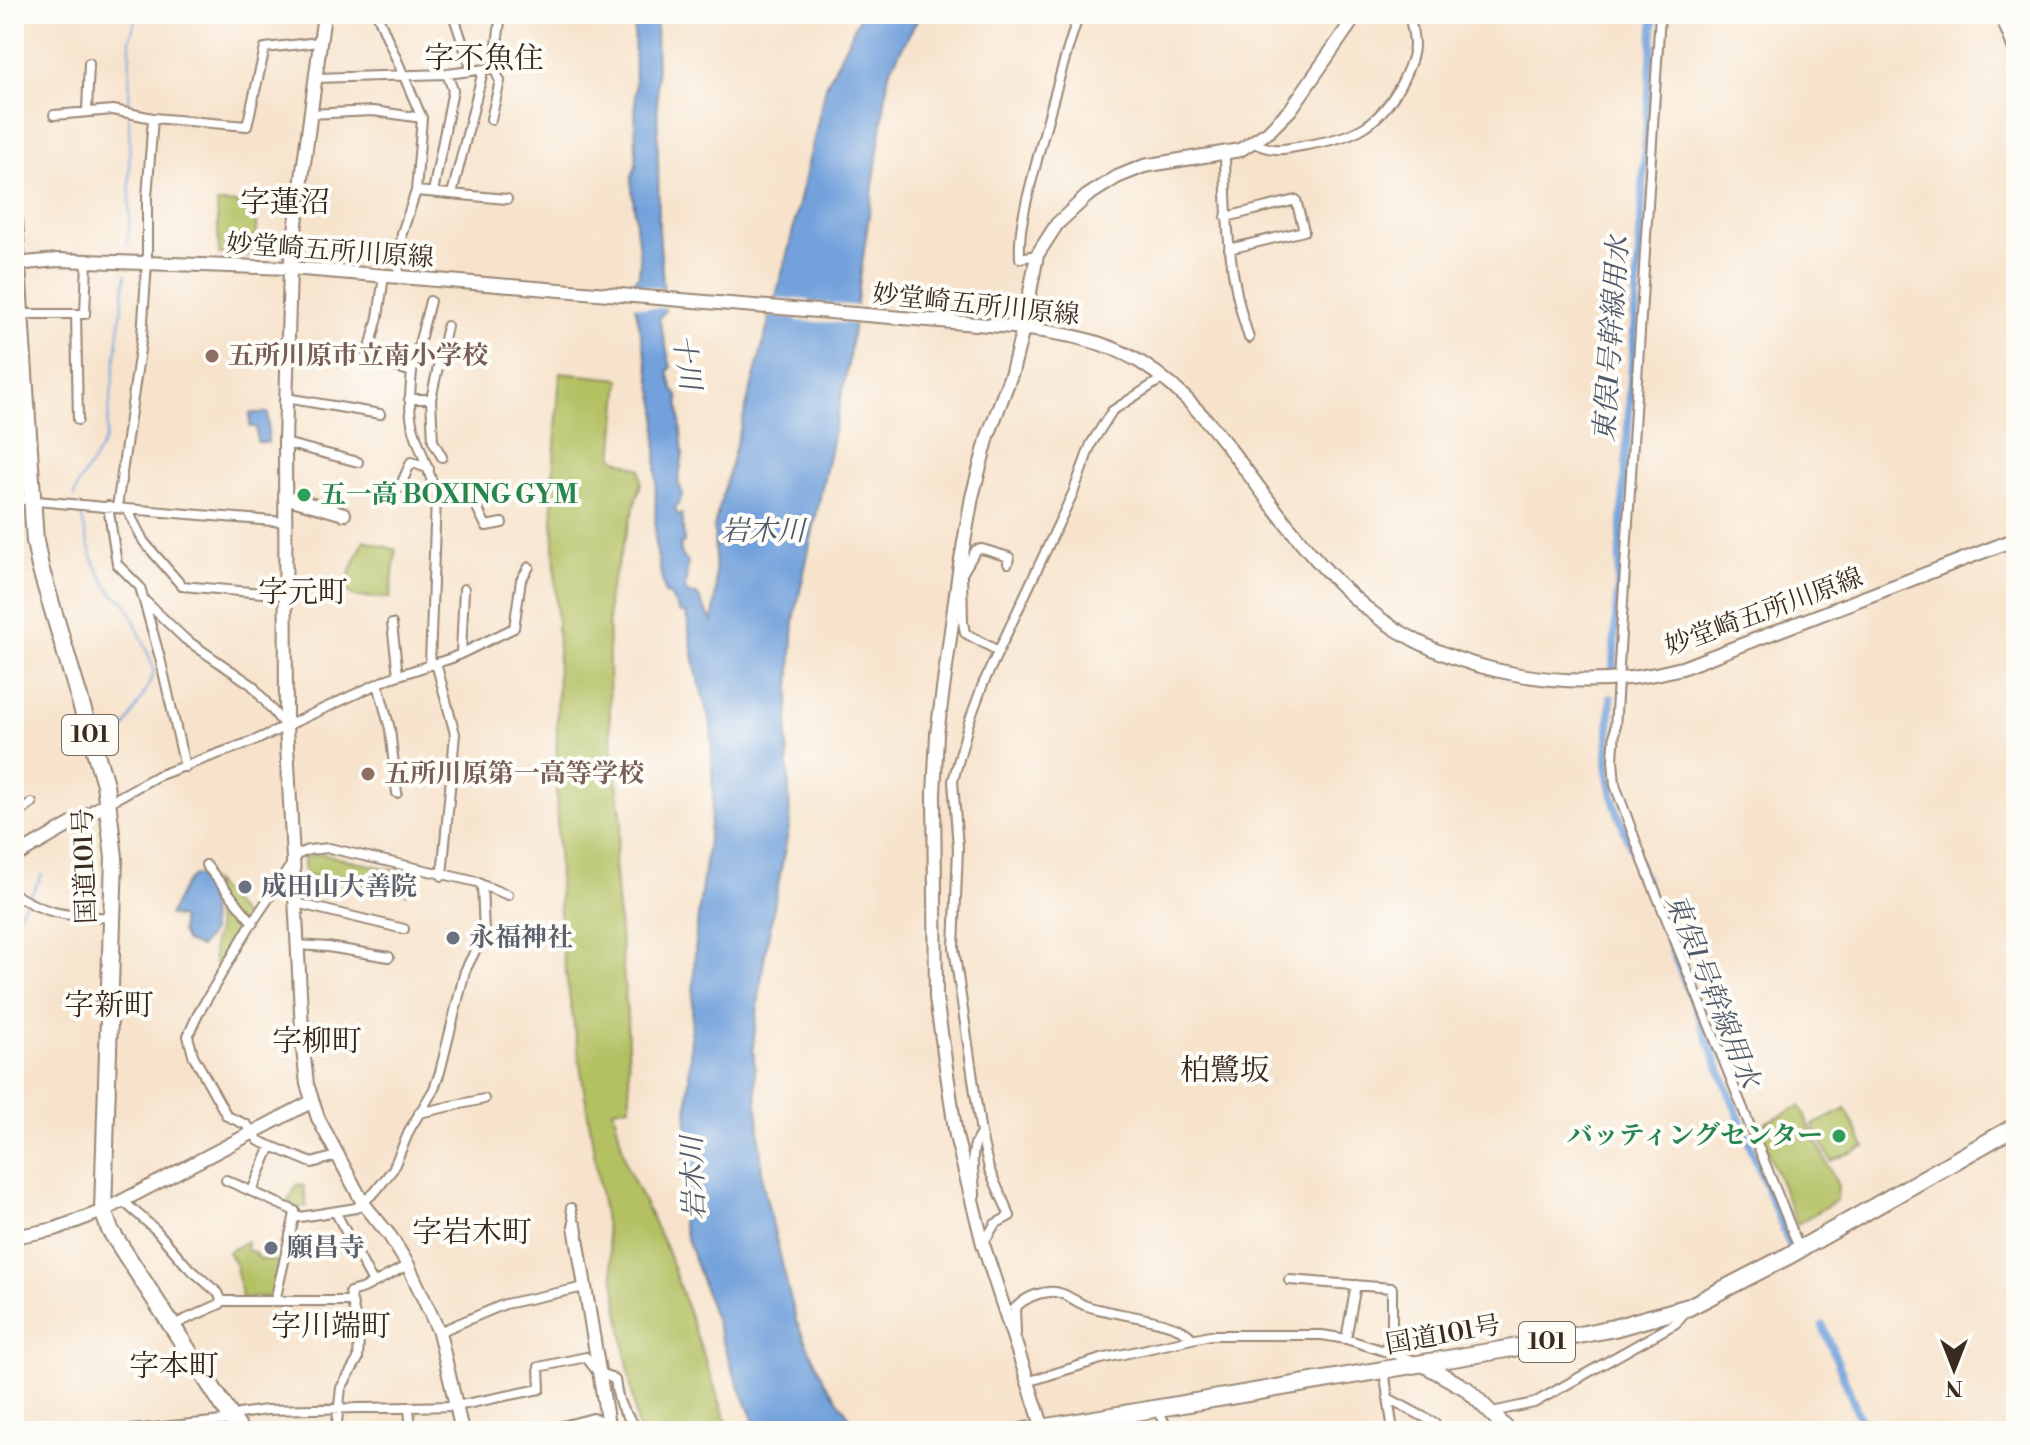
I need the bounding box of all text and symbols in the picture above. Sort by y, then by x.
district label: 字不魚住 [424,40,544,78]
district label: 字蓮沼 [240,184,330,222]
street label: 妙堂崎五所川原線 [225,228,435,274]
water label: 東俣1号幹線用水 [1587,232,1637,443]
street label: 妙堂崎五所川原線 [871,278,1081,332]
water label: 十川 [664,332,708,395]
place label: 五所川原市立南小学校 [228,340,488,372]
marker: 五所川原市立南小学校 [203,347,221,365]
place label: 五一高 BOXING GYM [320,479,578,511]
marker: 五一高 BOXING GYM [295,486,313,504]
water label: 岩木川 [721,514,808,549]
street label: 妙堂崎五所川原線 [1661,561,1867,663]
district label: 字元町 [258,574,348,612]
road number: 101 [62,715,118,755]
place label: 五所川原第一高等学校 [384,758,644,790]
marker: 五所川原第一高等学校 [359,765,377,783]
street label: 国道101号 [67,807,103,925]
place label: 成田山大善院 [261,871,417,903]
marker: 成田山大善院 [236,878,254,896]
water label: 東俣1号幹線用水 [1657,889,1768,1096]
place label: 永福神社 [469,922,573,954]
marker: 永福神社 [444,929,462,947]
district label: 字新町 [64,987,154,1025]
district label: 字柳町 [272,1023,362,1061]
district label: 柏鷺坂 [1180,1052,1270,1090]
place label: バッティングセンター [1567,1120,1823,1152]
marker: バッティングセンター [1830,1127,1848,1145]
water label: 岩木川 [675,1132,713,1221]
district label: 字岩木町 [412,1214,532,1252]
place label: 願昌寺 [287,1232,365,1264]
marker: 願昌寺 [262,1239,280,1257]
district label: 字川端町 [271,1308,391,1346]
street label: 国道101号 [1383,1309,1503,1361]
road number: 101 [1519,1322,1575,1362]
north arrow [1914,1329,1994,1409]
district label: 字本町 [129,1348,219,1386]
text: N [1945,1374,1963,1401]

